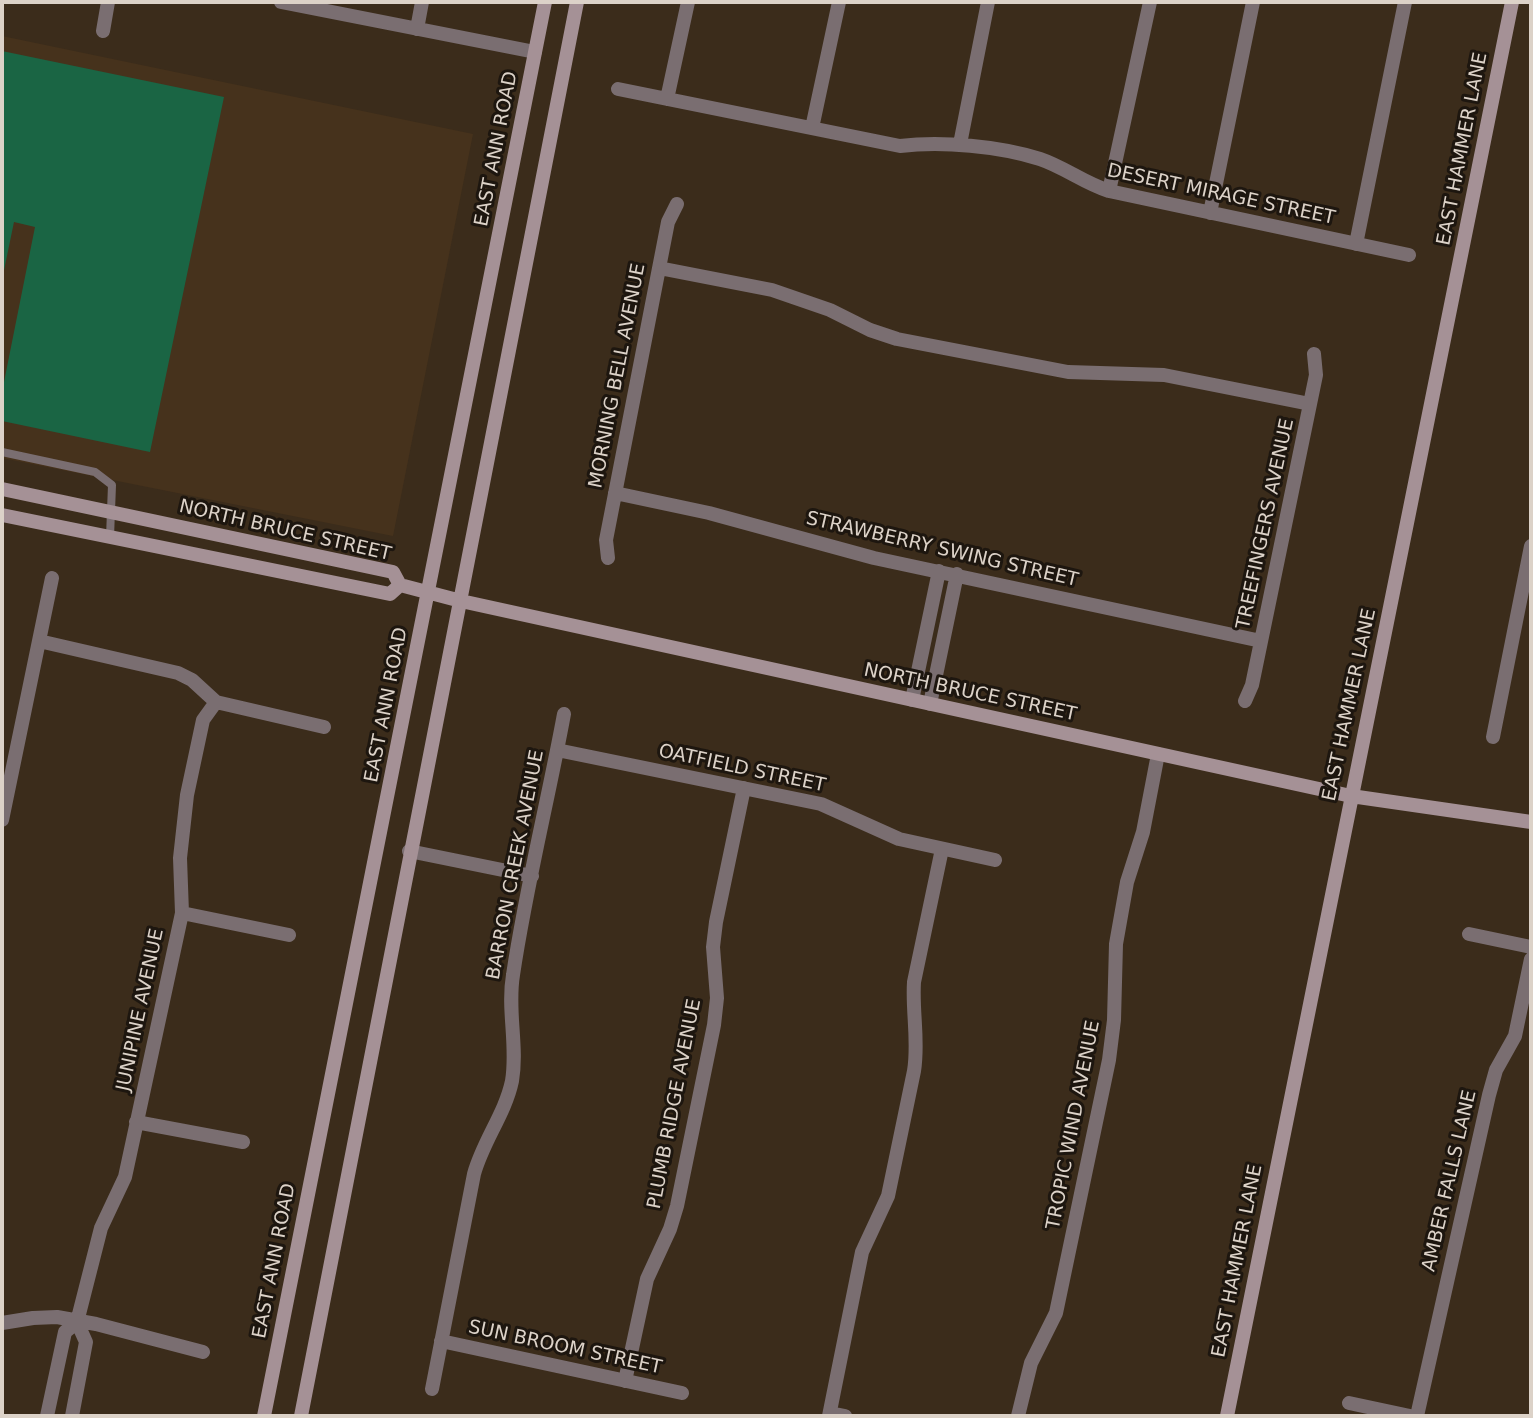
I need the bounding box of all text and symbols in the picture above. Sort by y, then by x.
street label: EAST HAMMER LANE [1433,50,1493,248]
street label: EAST ANN ROAD [471,69,523,229]
street label: DESERT MIRAGE STREET [1105,160,1337,230]
street label: MORNING BELL AVENUE [585,262,651,490]
street label: TREEFINGERS AVENUE [1233,417,1299,631]
street label: NORTH BRUCE STREET [177,496,393,566]
street label: STRAWBERRY SWING STREET [804,508,1080,592]
street label: EAST HAMMER LANE [1318,607,1382,803]
street label: EAST ANN ROAD [361,625,413,785]
street label: NORTH BRUCE STREET [862,659,1078,727]
street label: OATFIELD STREET [656,740,828,798]
street label: BARRON CREEK AVENUE [483,748,549,982]
street label: JUNIPINE AVENUE [113,927,169,1093]
street label: PLUMB RIDGE AVENUE [643,997,707,1211]
street label: TROPIC WIND AVENUE [1043,1019,1105,1231]
street label: AMBER FALLS LANE [1418,1088,1482,1274]
street label: EAST HAMMER LANE [1208,1162,1268,1360]
street label: EAST ANN ROAD [249,1181,301,1341]
street label: SUN BROOM STREET [466,1316,664,1380]

